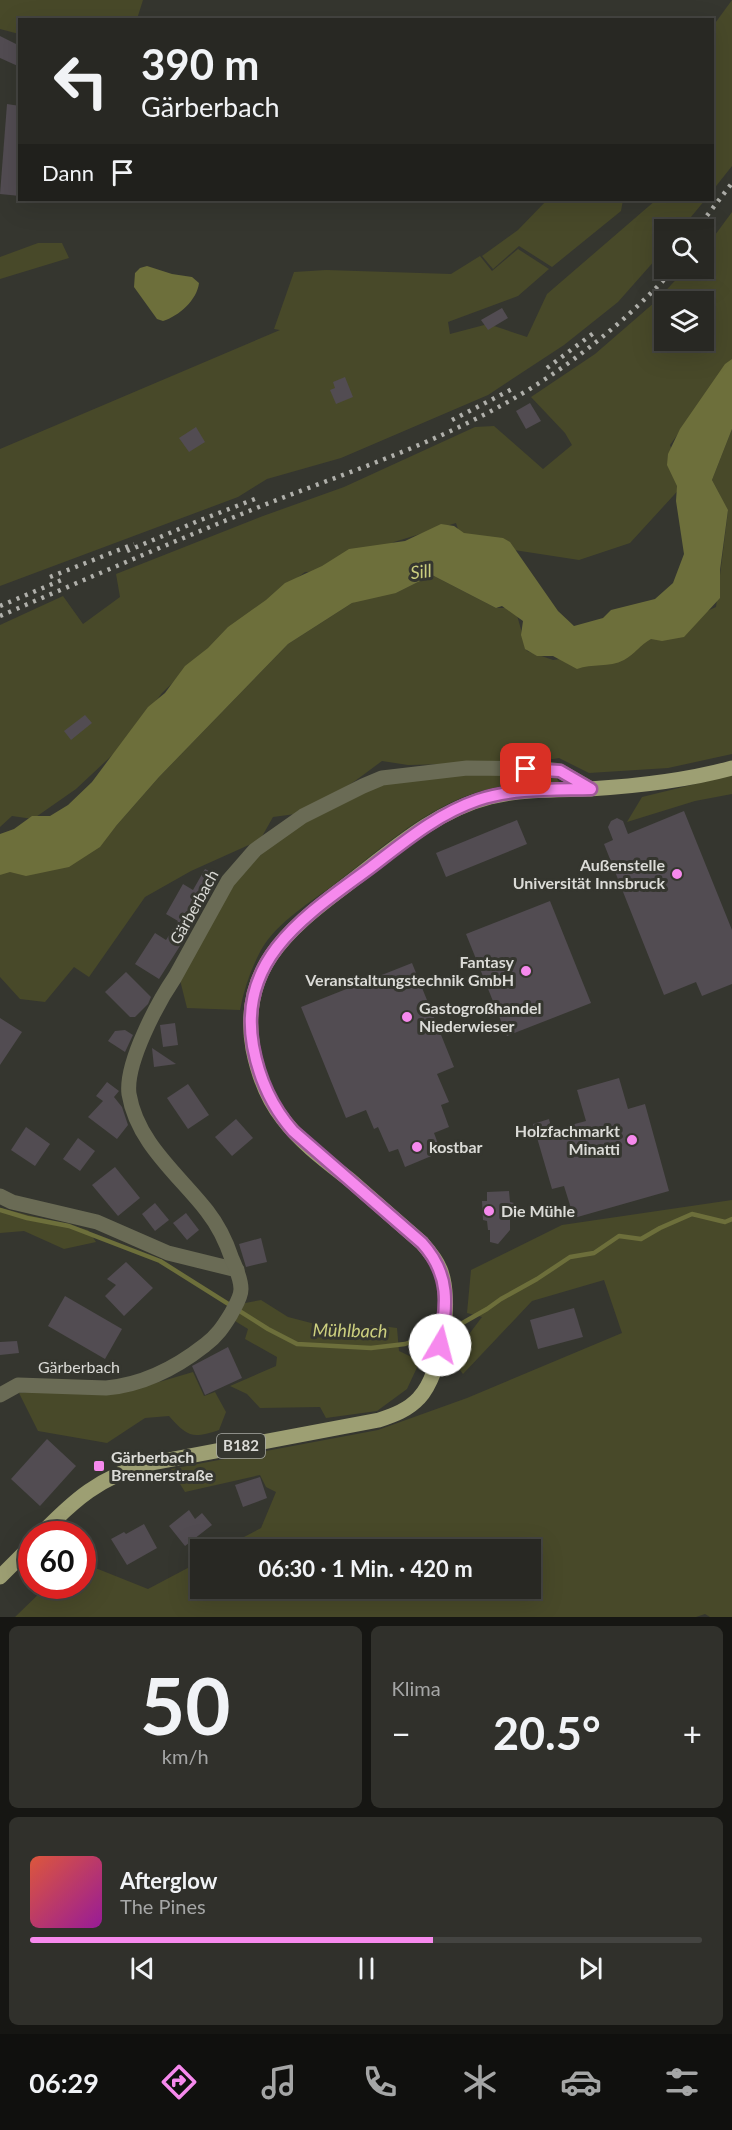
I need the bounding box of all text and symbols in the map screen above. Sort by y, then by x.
text: 390 m [141,39,259,89]
icon: left [42,42,120,120]
text: Gärberbach [141,90,280,123]
icon: arrive [106,156,139,189]
text: Dann [42,159,94,186]
map controls [654,219,714,351]
button: search [654,219,714,279]
button: layers [654,291,714,351]
water label: Sill [409,559,433,583]
pin [500,743,551,794]
icon: arrive [509,752,542,785]
place label: Außenstelle Universität Innsbruck [513,855,665,892]
street label: Gärberbach [165,866,222,947]
marker: Außenstelle Universität Innsbruck [670,867,684,881]
place label: Fantasy Veranstaltungstechnik GmbH [304,952,515,989]
marker: Fantasy Veranstaltungstechnik GmbH [519,964,533,978]
place label: Gastogroßhandel Niederwieser [419,998,542,1035]
marker: Gastogroßhandel Niederwieser [400,1010,414,1024]
place label: Holzfachmarkt Minatti [515,1121,620,1158]
marker: Holzfachmarkt Minatti [625,1133,639,1147]
place label: kostbar [429,1137,483,1156]
marker: kostbar [410,1140,424,1154]
place label: Die Mühle [501,1201,576,1220]
marker: Die Mühle [482,1204,496,1218]
position arrow [408,1313,472,1377]
water label: Mühlbach [312,1318,388,1342]
street label: Gärberbach [38,1357,120,1376]
road number: B182 [217,1434,265,1458]
place label: Gärberbach Brennerstraße [111,1447,214,1484]
marker: Gärberbach Brennerstraße [92,1459,106,1473]
speed limit sign: 60 [18,1521,96,1599]
text: 06:30 · 1 Min. · 420 m [258,1555,473,1582]
text: 50 [140,1658,230,1752]
text: Klima [392,1676,441,1700]
text: 20.5° [493,1706,601,1760]
text: − [392,1713,411,1753]
text: + [683,1713,702,1753]
text: km/h [162,1744,209,1768]
text: Afterglow [120,1867,217,1894]
text: The Pines [120,1894,206,1918]
icon: previous [126,1952,159,1985]
icon: pause [350,1952,383,1985]
icon: next [574,1952,607,1985]
icon: directions [158,2061,200,2103]
icon: music [258,2061,300,2103]
icon: phone [359,2061,401,2103]
icon: climate [459,2061,501,2103]
icon: car [560,2061,602,2103]
icon: filters [661,2061,703,2103]
text: 06:29 [29,2066,99,2099]

